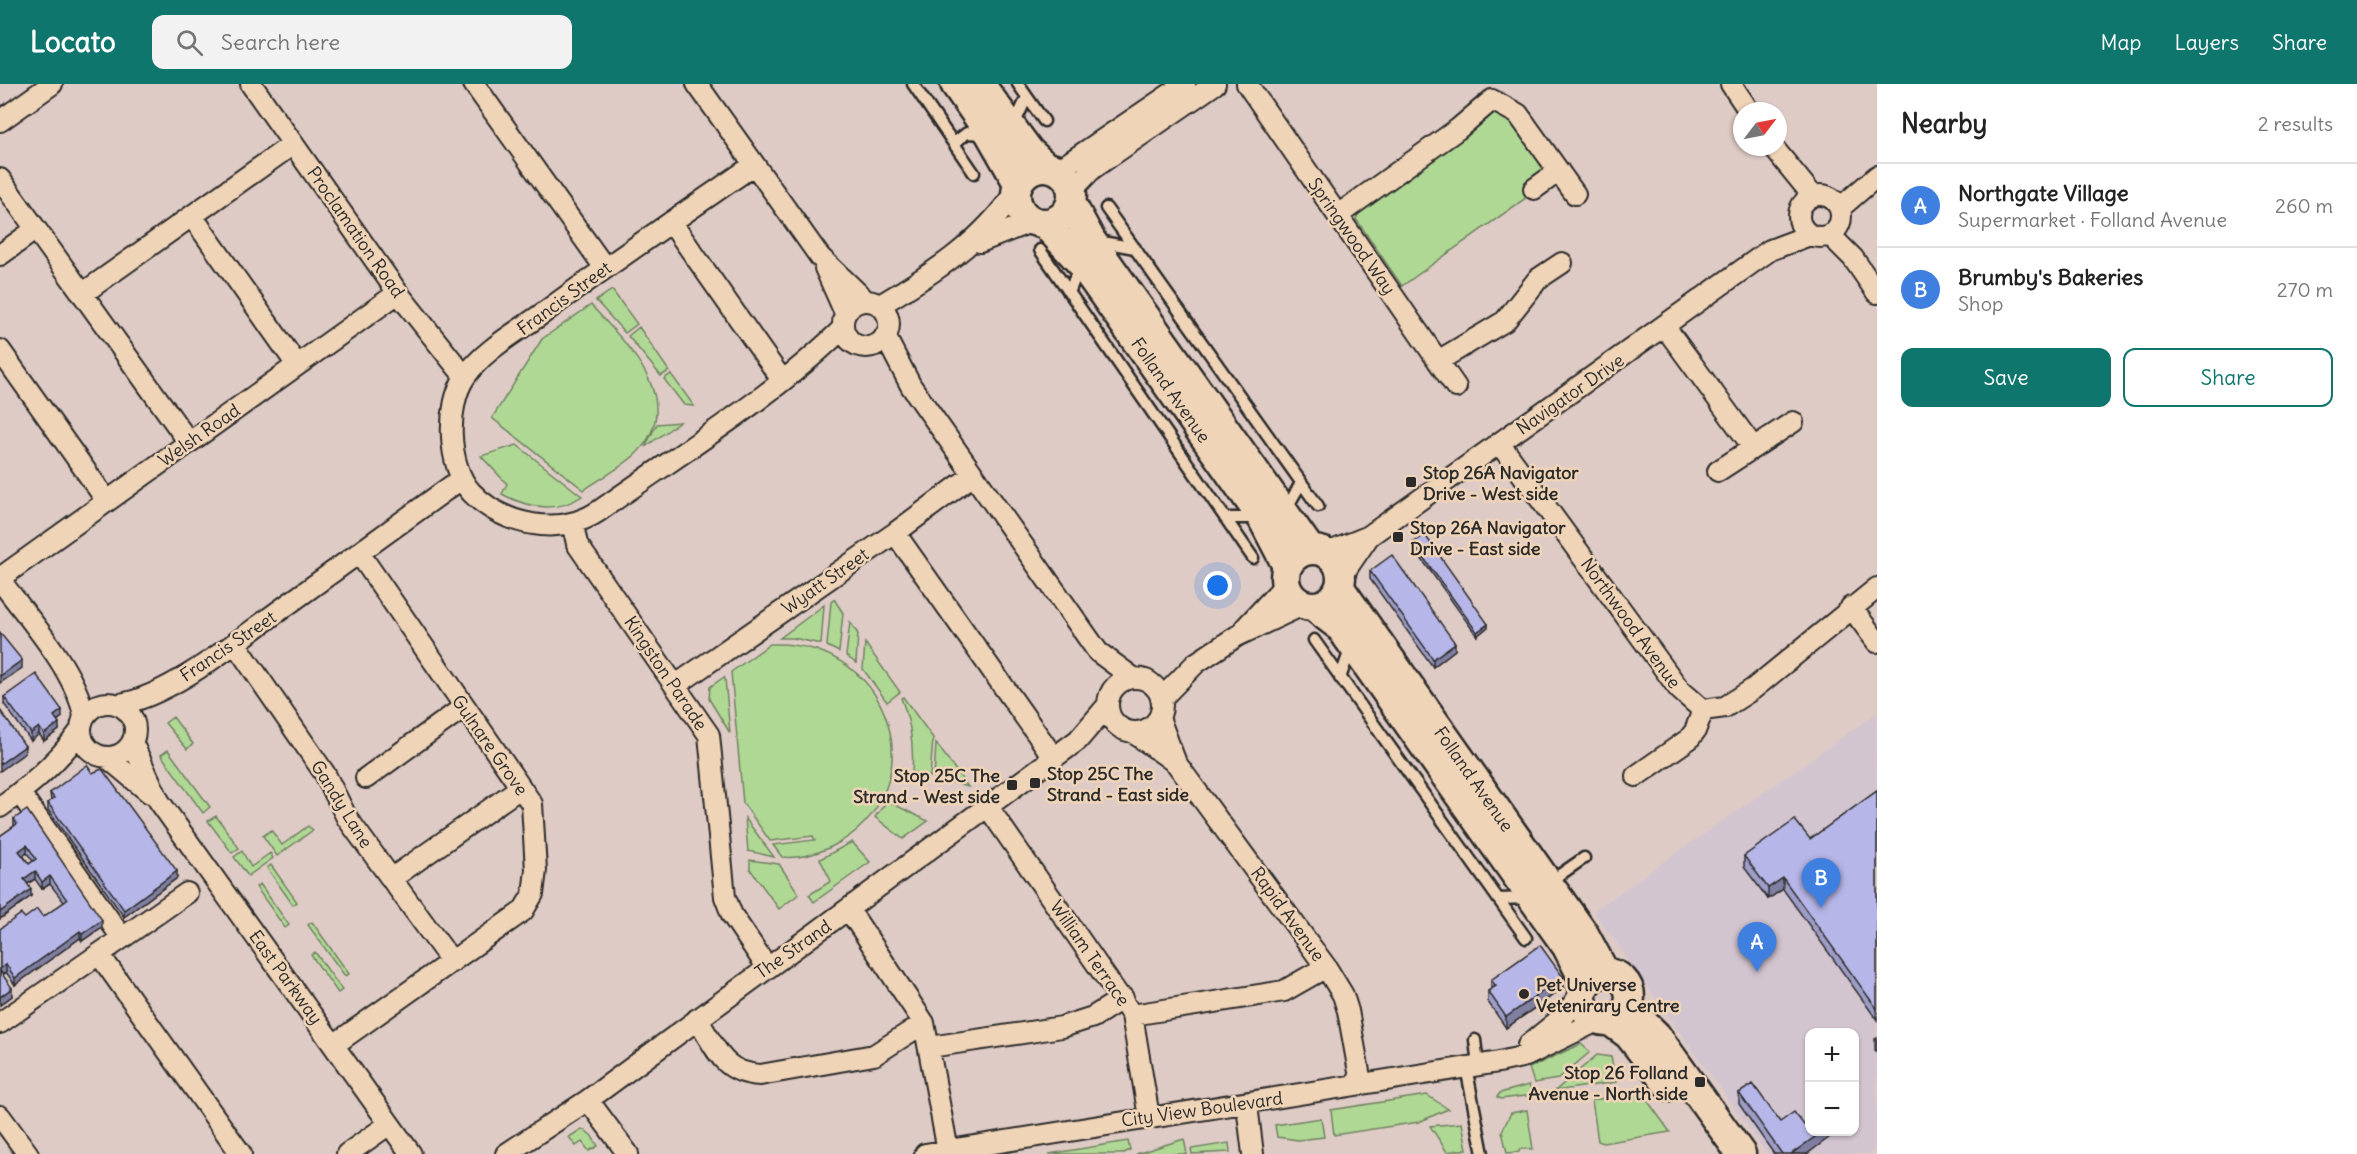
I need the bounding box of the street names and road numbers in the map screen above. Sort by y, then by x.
street label: Proclamation Road [302,162,410,302]
street label: Springwood Way [1303,173,1401,299]
street label: Francis Street [512,256,616,340]
street label: Folland Avenue [1126,333,1216,447]
street label: Navigator Drive [1512,348,1628,440]
street label: Welsh Road [154,398,245,472]
street label: Wyatt Street [777,543,873,619]
street label: Northwood Avenue [1576,553,1686,693]
street label: Francis Street [176,605,280,687]
street label: Kingston Parade [619,611,713,735]
street label: Gulnare Grove [447,690,533,800]
street label: Folland Avenue [1429,722,1519,836]
street label: Gandy Lane [306,756,378,852]
street label: Rapid Avenue [1246,862,1330,966]
street label: William Terrace [1045,896,1135,1010]
street label: The Strand [750,914,836,984]
street label: East Parkway [244,925,328,1029]
street label: City View Boulevard [1120,1086,1285,1132]

